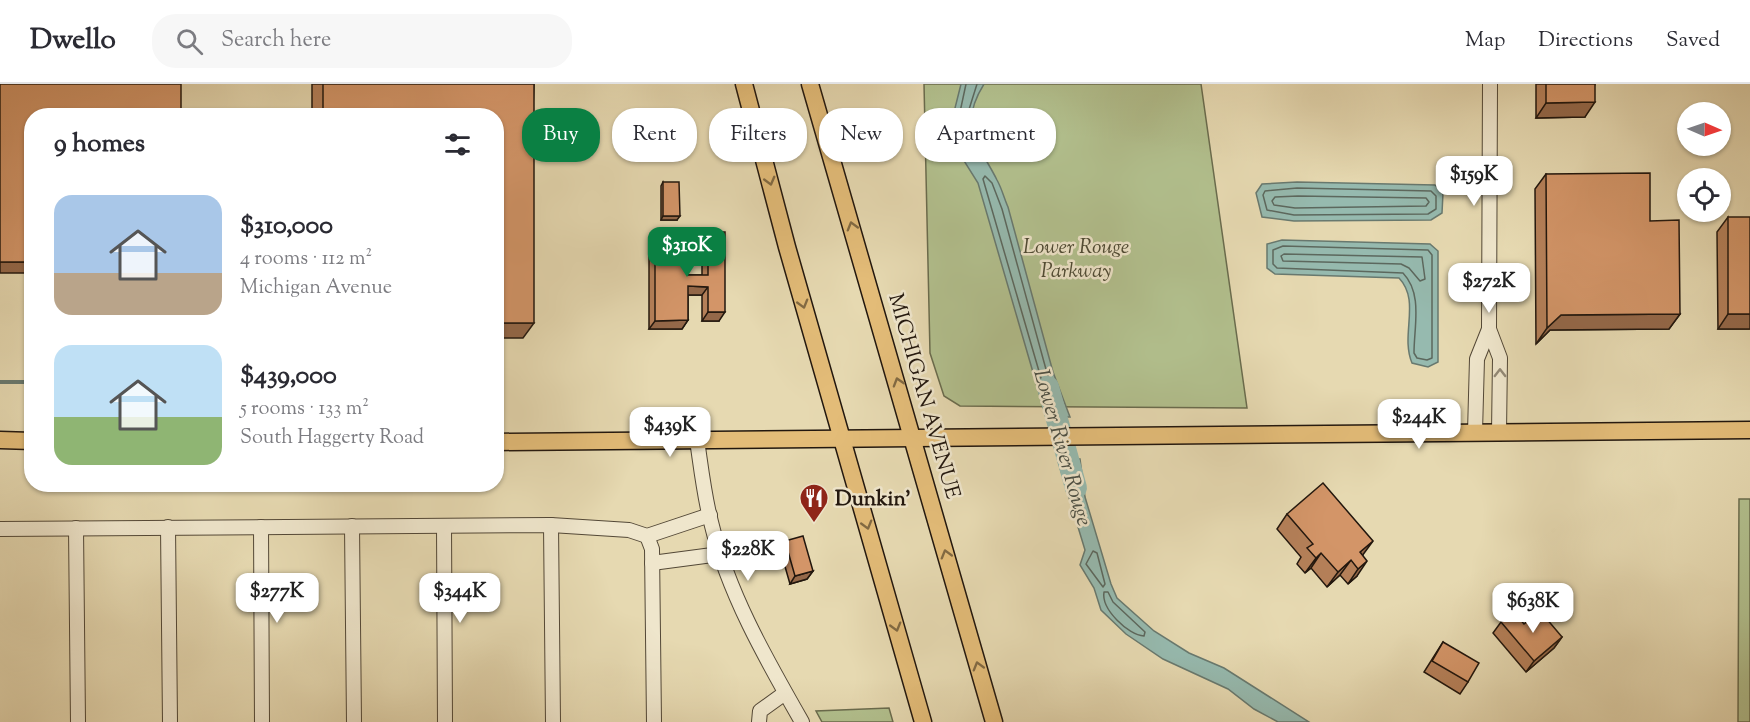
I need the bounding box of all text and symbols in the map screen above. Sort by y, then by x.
search box [152,14,572,68]
text: Dwello [30,21,116,61]
icon: search [173,25,206,58]
text: Search here [221,25,331,57]
text: Map [1465,26,1505,56]
text: Directions [1538,26,1633,56]
text: Saved [1666,26,1720,56]
north arrow [1677,102,1731,156]
map controls [1677,102,1731,222]
chip: Buy [522,108,600,162]
chip: Rent [612,108,697,162]
chip: Filters [709,108,807,162]
chip: New [819,108,903,162]
chip: Apartment [915,108,1056,162]
text: 9 homes [54,126,145,163]
icon: filters [441,128,474,161]
pin: $159K [1432,156,1516,207]
text: $159K [1450,161,1498,190]
button: locate [1677,168,1731,222]
one-way arrow [762,176,775,186]
text: $310,000 [240,208,333,245]
icon: home [102,219,174,291]
one-way arrow [847,221,859,232]
pin: $310K [645,227,729,278]
text: $310K [662,232,712,261]
park label: Lower Rouge Parkway [1023,233,1129,287]
text: 4 rooms · 112 m² [240,245,372,274]
pin: $272K [1447,263,1531,314]
text: $272K [1462,268,1516,297]
text: Michigan Avenue [240,274,392,303]
street label: MICHIGAN AVENUE [879,290,967,503]
one-way arrow [796,298,808,308]
text: $439,000 [240,358,337,395]
water label: Lower River Rouge [1023,366,1099,530]
icon: home [102,369,174,441]
one-way arrow [1494,369,1506,378]
one-way arrow [893,377,905,388]
text: 5 rooms · 133 m² [240,395,369,424]
pin: $244K [1377,399,1461,450]
text: $244K [1392,404,1446,433]
pin: $439K [628,407,712,458]
text: $439K [644,412,696,441]
text: South Haggerty Road [240,424,424,453]
restaurant icon: Dunkin' [798,482,830,524]
place label: Dunkin' [835,485,911,515]
one-way arrow [860,519,872,530]
pin: $228K [706,531,790,582]
text: $228K [721,536,775,565]
one-way arrow [941,549,954,559]
pin: $277K [235,573,319,624]
pin: $344K [418,573,502,624]
text: $277K [250,578,304,607]
text: $344K [433,578,487,607]
pin: $638K [1491,583,1575,634]
text: $638K [1506,588,1560,617]
one-way arrow [889,622,902,632]
one-way arrow [973,661,985,672]

